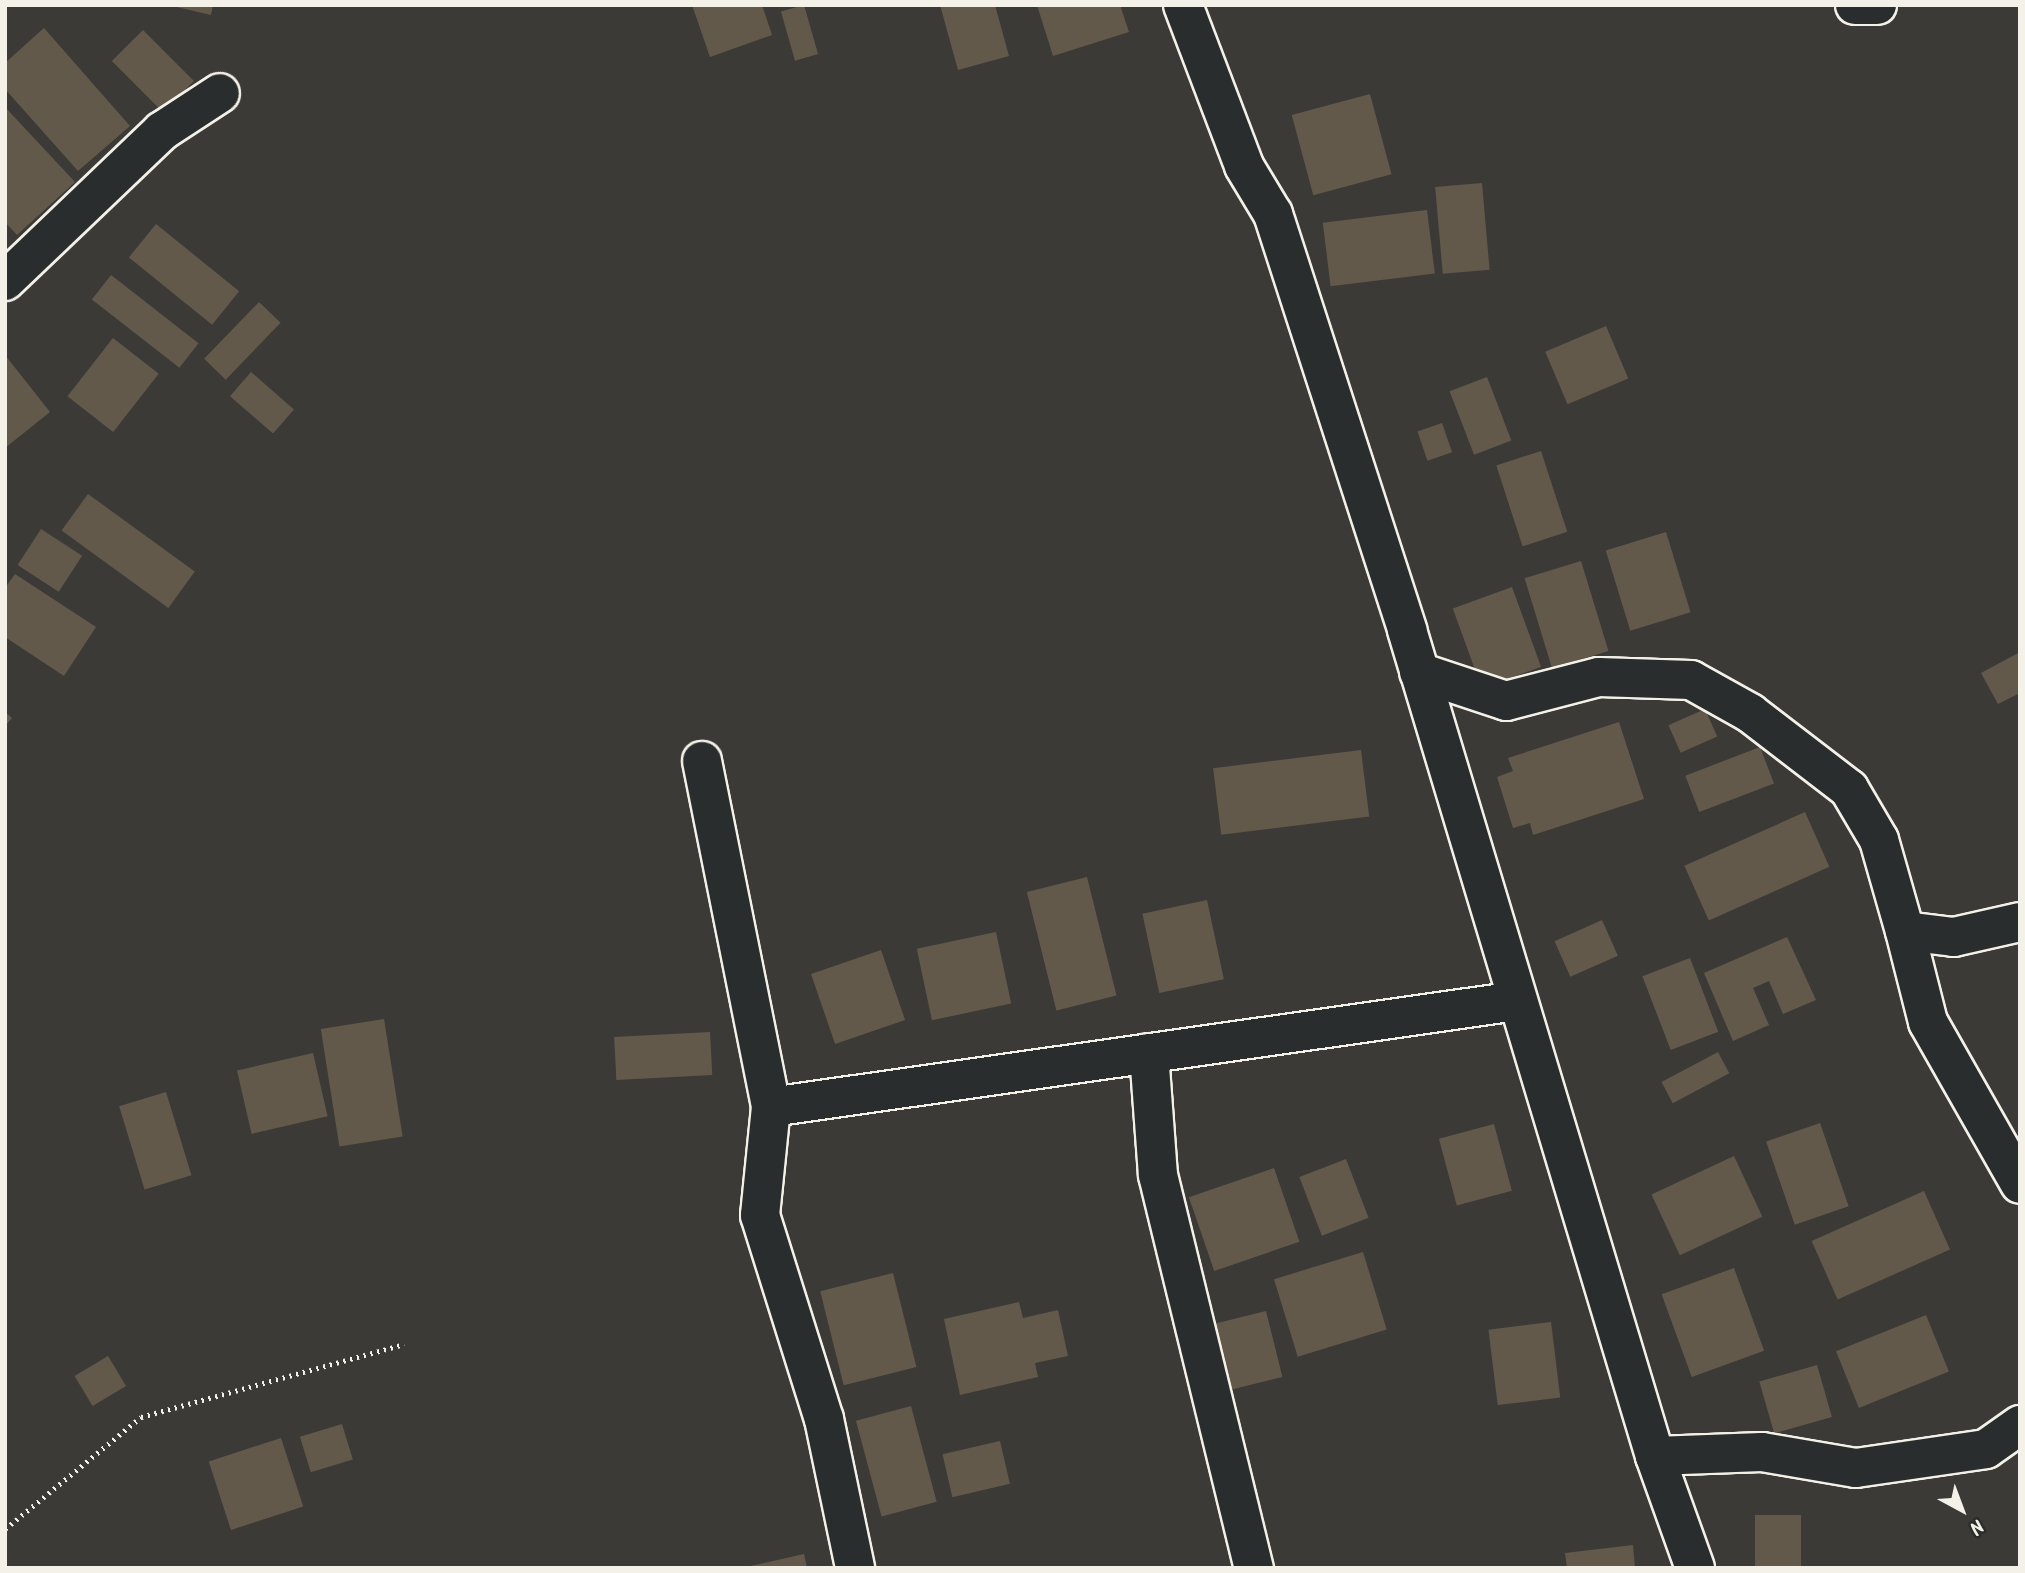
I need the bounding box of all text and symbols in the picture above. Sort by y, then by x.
north arrow [1927,1475,1997,1545]
text: N [1961,1511,1990,1541]

